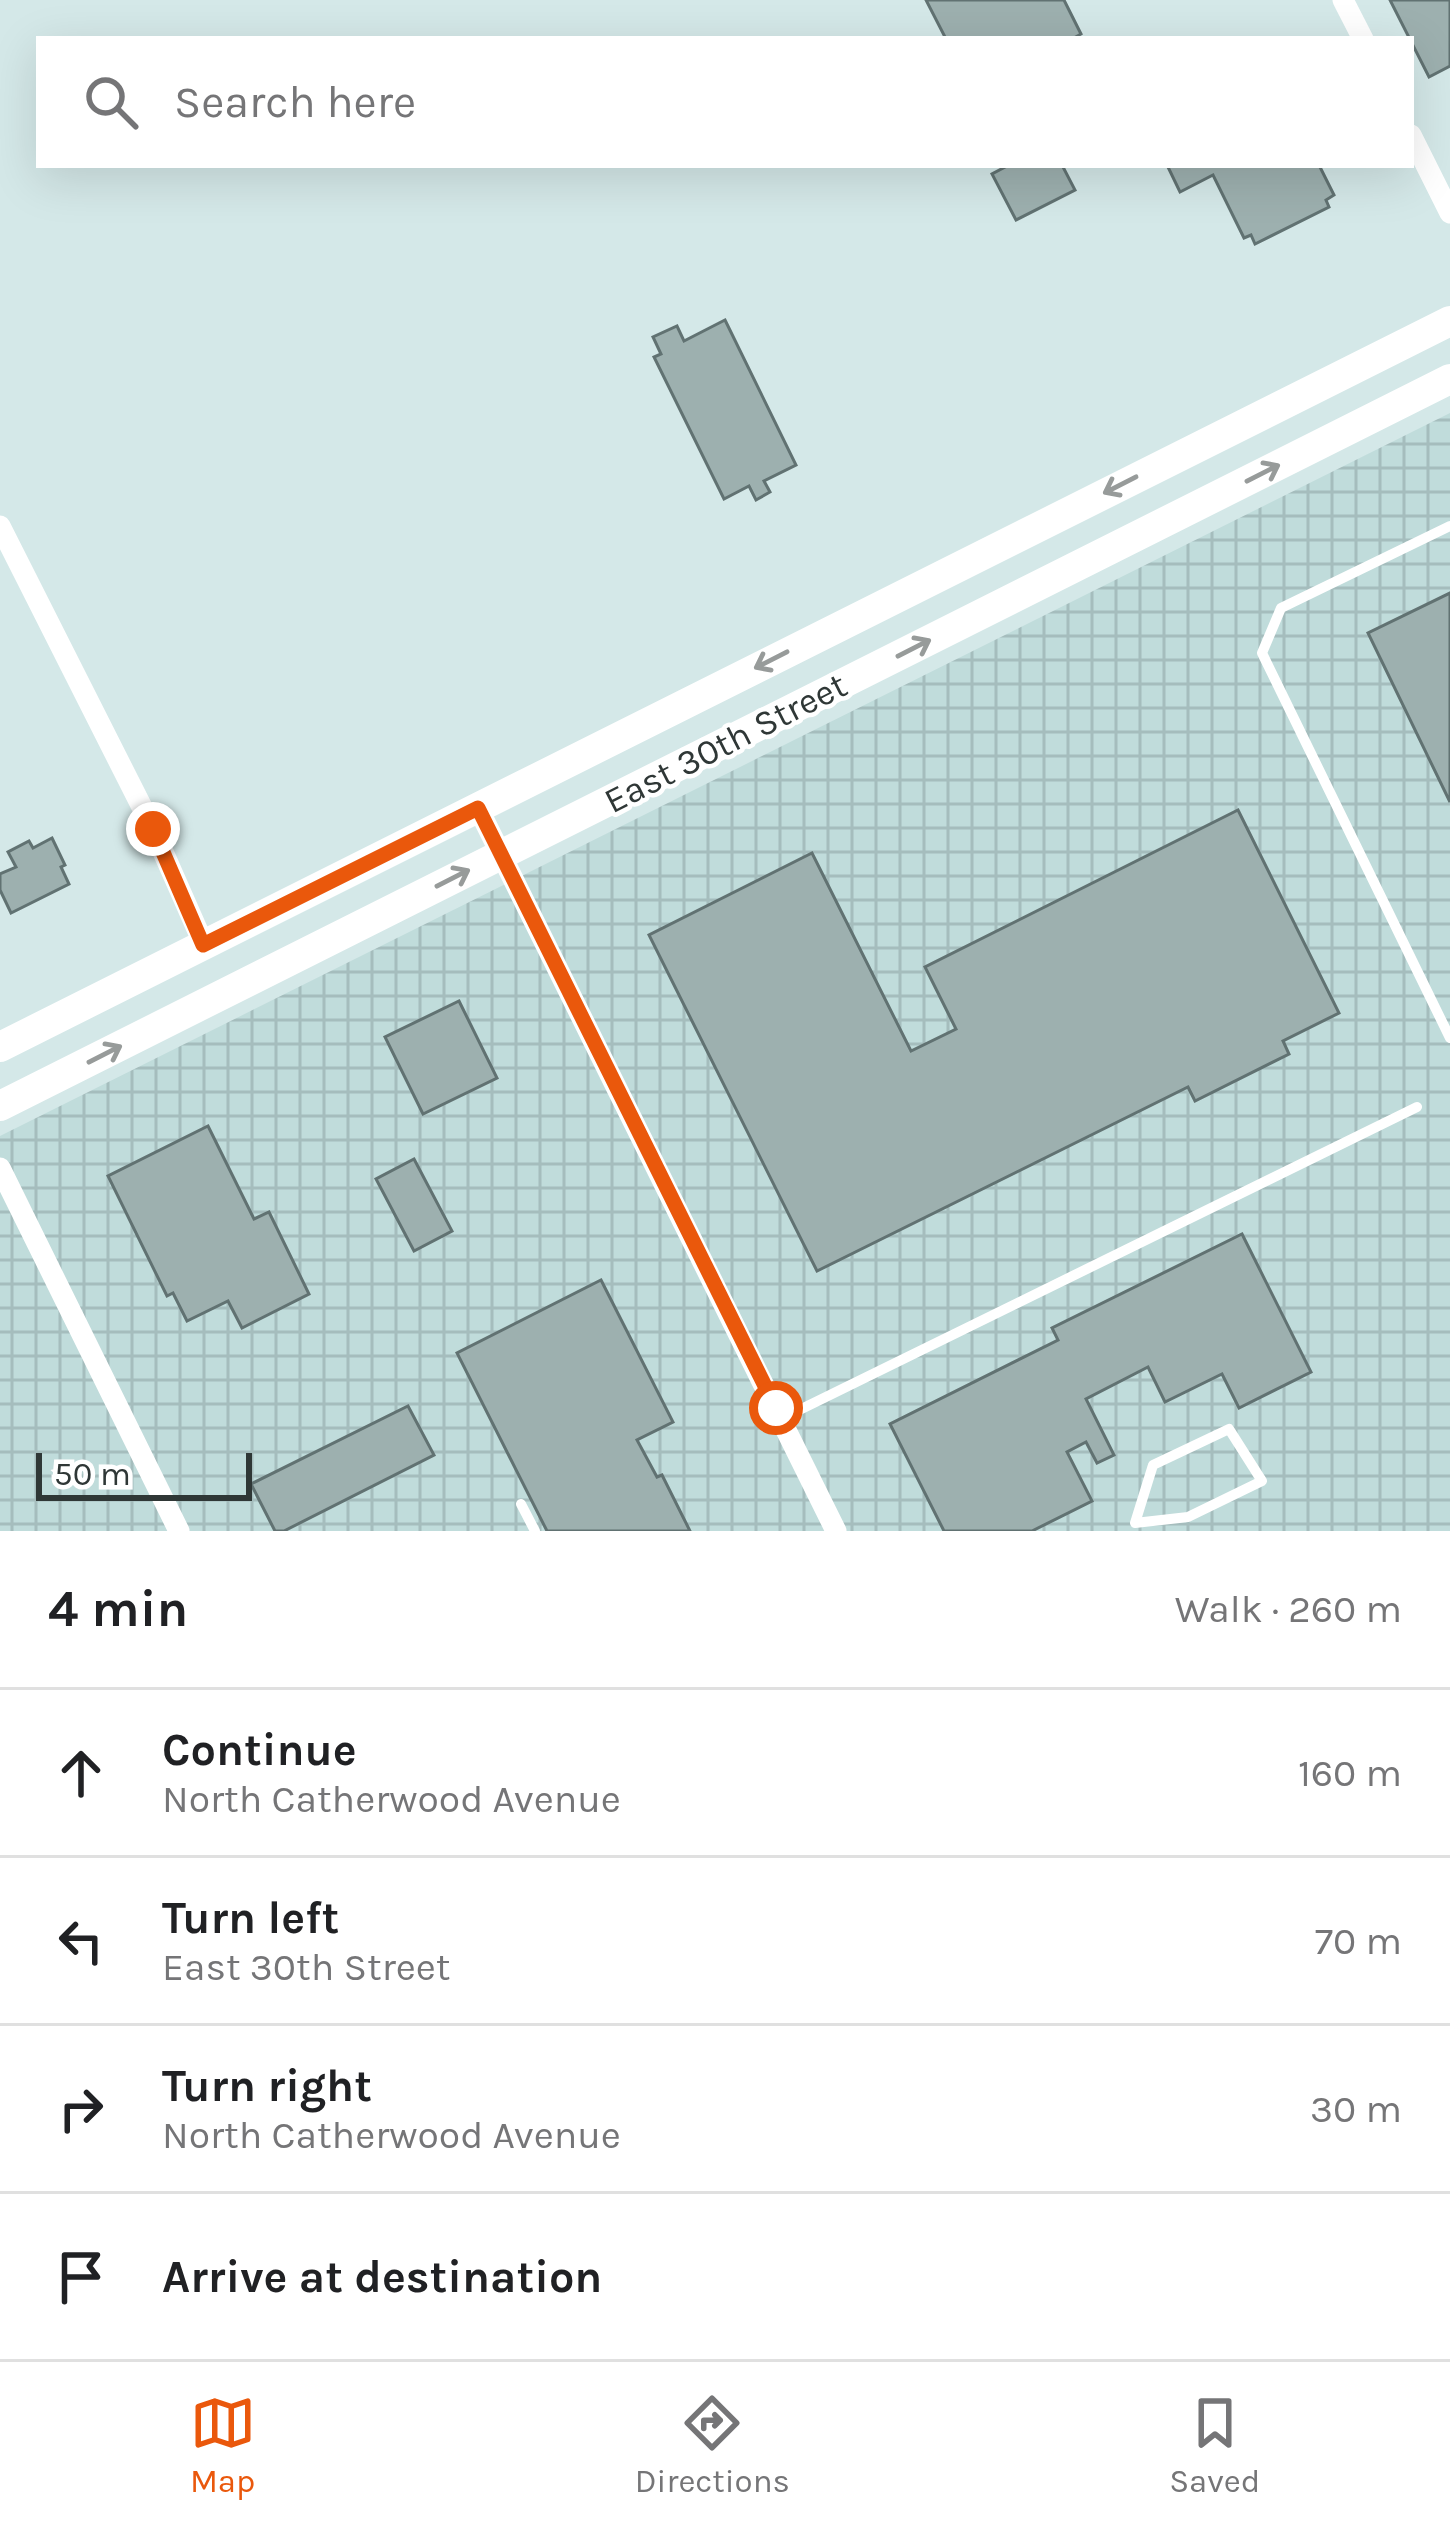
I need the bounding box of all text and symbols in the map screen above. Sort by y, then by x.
search box [36,36,1414,168]
icon: search [78,69,144,135]
text: Search here [174,76,416,128]
one-way arrow [1244,461,1280,483]
one-way arrow [1102,475,1138,498]
one-way arrow [896,635,932,658]
one-way arrow [754,650,789,673]
street label: East 30th Street [597,664,854,822]
route end [126,802,180,856]
one-way arrow [435,866,470,889]
one-way arrow [86,1041,122,1064]
route start [749,1381,803,1435]
scale bar [36,1447,252,1500]
text: 50 m [54,1455,131,1493]
text: 4 min [48,1579,188,1639]
text: Walk · 260 m [1175,1586,1402,1632]
text: Continue [162,1724,357,1776]
icon: ahead [48,1740,114,1806]
text: 160 m [1298,1750,1402,1796]
text: North Catherwood Avenue [162,1776,621,1822]
text: Turn left [162,1892,339,1944]
icon: left [48,1908,114,1974]
text: 70 m [1315,1918,1402,1964]
text: East 30th Street [162,1944,451,1990]
text: Turn right [162,2060,372,2112]
icon: right [48,2076,114,2142]
text: 30 m [1310,2086,1402,2132]
text: North Catherwood Avenue [162,2112,621,2158]
icon: arrive [48,2244,114,2310]
text: Arrive at destination [162,2251,602,2303]
tab: Map [190,2390,256,2500]
tab: Directions [635,2390,790,2500]
tab: Saved [1169,2390,1260,2500]

